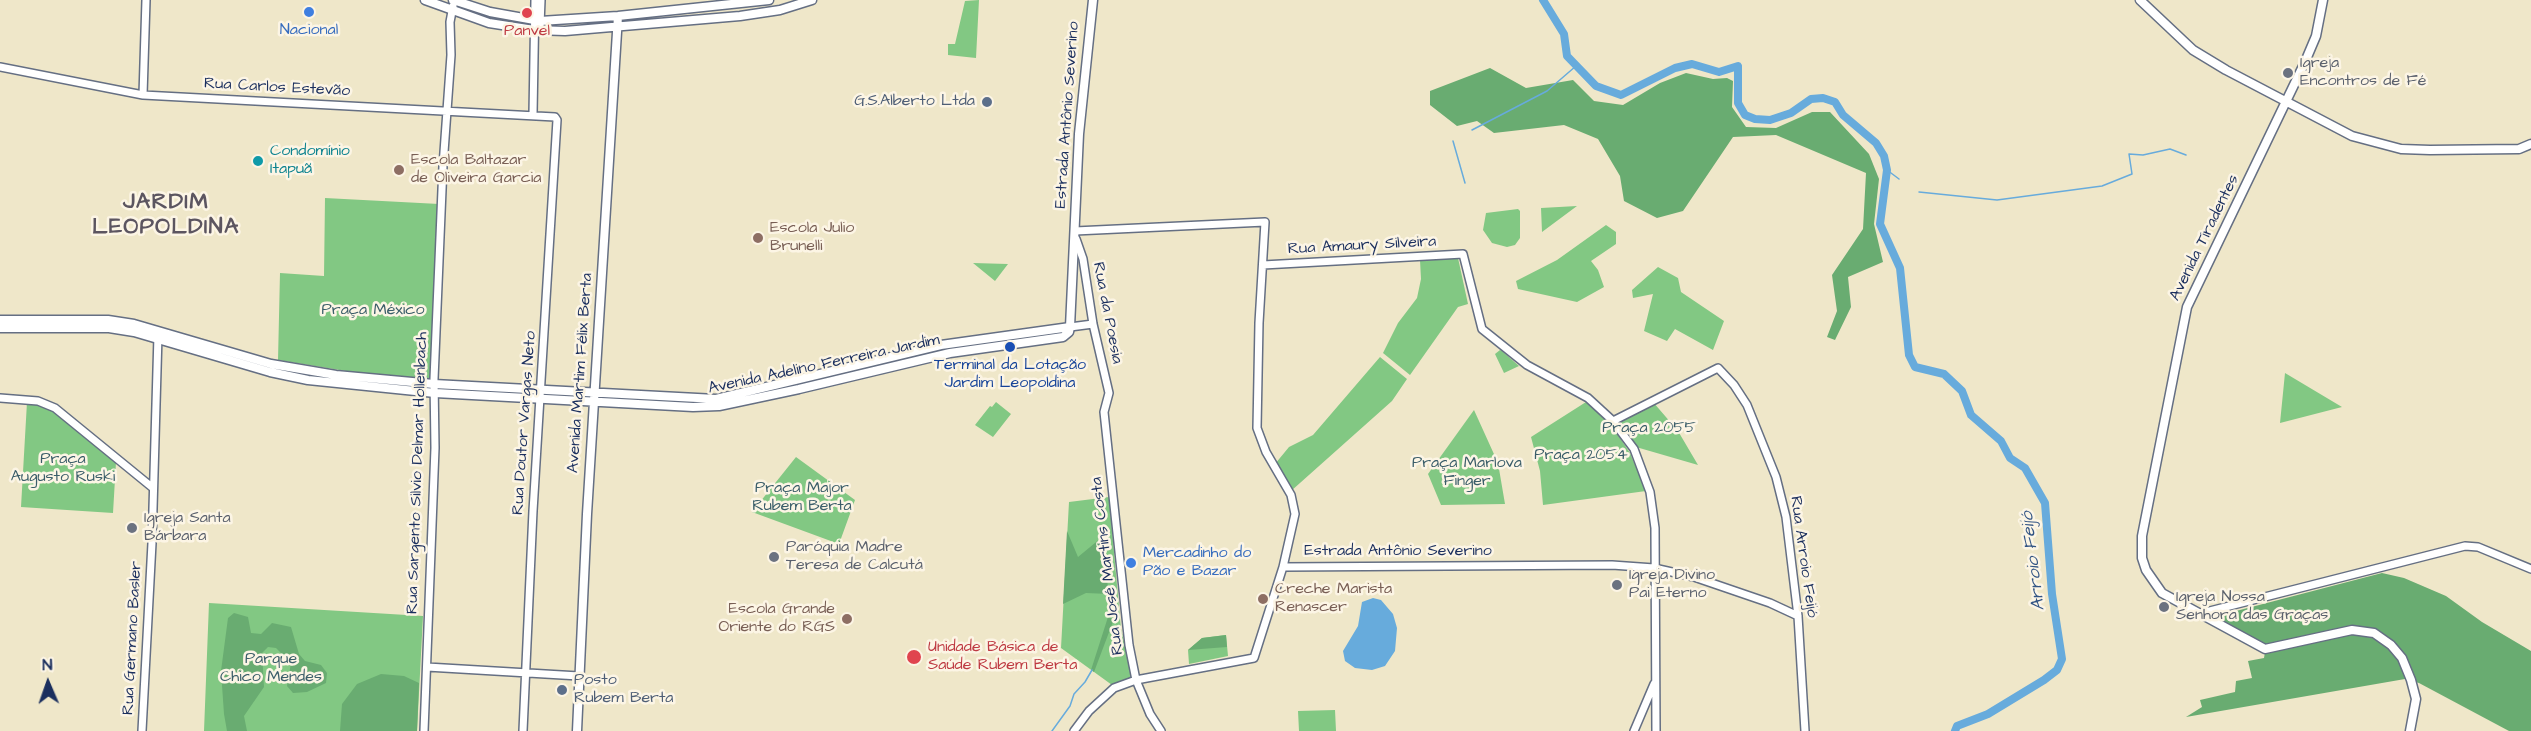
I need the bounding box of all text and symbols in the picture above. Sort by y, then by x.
marker: Nacional [302,5,316,19]
marker: Panvel [520,6,534,20]
place label: Nacional [280,21,338,41]
street label: Estrada Antônio Severino [1052,21,1084,209]
place label: Panvel [504,22,550,42]
place label: Igreja Encontros de Fé [2300,54,2426,92]
marker: Igreja Encontros de Fé [2281,66,2295,80]
street label: Rua Carlos Estevão [203,75,351,101]
place label: G.S.Alberto Ltda [854,92,975,112]
marker: G.S.Alberto Ltda [980,95,994,109]
place label: Condomínio Itapuã [270,142,350,180]
place label: Escola Baltazar de Oliveira Garcia [411,151,541,189]
marker: Condomínio Itapuã [251,154,265,168]
marker: Escola Baltazar de Oliveira Garcia [392,163,406,177]
street label: Avenida Tiradentes [2166,172,2244,304]
district label: JARDIM LEOPOLDINA [92,190,240,242]
place label: Escola Julio Brunelli [770,219,854,257]
marker: Escola Julio Brunelli [751,231,765,245]
street label: Rua Amaury Silveira [1287,233,1437,259]
street label: Rua da Poesia [1088,260,1126,366]
street label: Avenida Martim Félix Berta [564,272,598,474]
park label: Praça México [322,301,424,321]
street label: Rua Doutor Vargas Neto [509,330,541,516]
street label: Avenida Adelino Ferreira Jardim [706,331,942,399]
street label: Rua Sargento Silvio Delmar Hollenbach [403,332,433,614]
marker: Terminal da Lotação Jardim Leopoldina [1003,340,1017,354]
place label: Terminal da Lotação Jardim Leopoldina [934,356,1086,394]
park label: Praça 2055 [1602,419,1696,439]
park label: Praça 2054 [1534,446,1628,466]
park label: Praça Augusto Ruski [11,450,115,488]
park label: Praça Marlova Finger [1412,454,1522,492]
street label: Rua José Martins Costa [1088,476,1128,656]
park label: Praça Major Rubem Berta [752,479,852,517]
street label: Rua Arroio Feijó [1785,495,1821,619]
place label: Igreja Santa Bárbara [144,509,231,547]
water label: Arroio Feijó [2017,510,2051,612]
marker: Igreja Santa Bárbara [125,521,139,535]
place label: Paróquia Madre Teresa de Calcutá [786,538,923,576]
street label: Estrada Antônio Severino [1304,542,1492,562]
place label: Mercadinho do Pão e Bazar [1143,544,1251,582]
marker: Paróquia Madre Teresa de Calcutá [767,550,781,564]
marker: Mercadinho do Pão e Bazar [1124,556,1138,570]
street label: Rua Germano Basler [119,561,147,715]
place label: Igreja Divino Pai Eterno [1629,566,1715,604]
marker: Igreja Divino Pai Eterno [1610,578,1624,592]
place label: Creche Marista Renascer [1275,580,1392,618]
place label: Igreja Nossa Senhora das Graças [2176,588,2328,626]
marker: Creche Marista Renascer [1256,592,1270,606]
place label: Escola Grande Oriente do RGS [718,600,835,638]
marker: Igreja Nossa Senhora das Graças [2157,600,2171,614]
marker: Escola Grande Oriente do RGS [840,612,854,626]
place label: Unidade Básica de Saúde Rubem Berta [928,638,1077,676]
marker: Unidade Básica de Saúde Rubem Berta [905,648,923,666]
park label: Parque Chico Mendes [220,650,322,688]
north arrow [18,653,78,713]
text: N [42,654,53,676]
place label: Posto Rubem Berta [574,671,674,709]
marker: Posto Rubem Berta [555,683,569,697]

